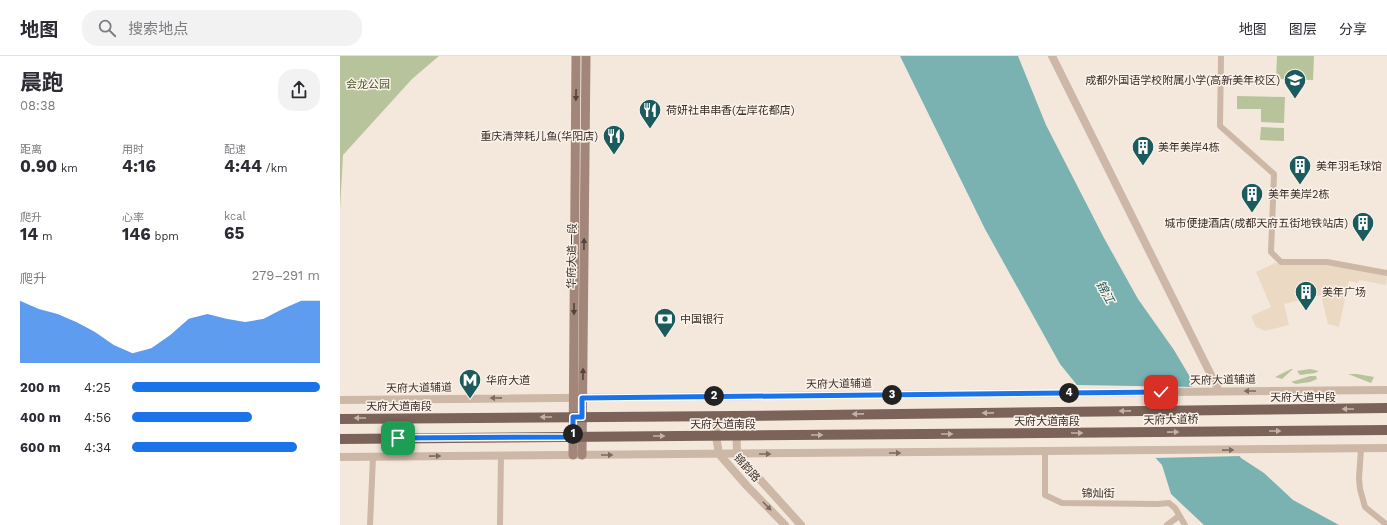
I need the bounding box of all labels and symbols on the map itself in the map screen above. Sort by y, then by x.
school or university icon: 成都外国语学校附属小学(高新美年校区) [1282,67,1308,100]
place label: 成都外国语学校附属小学(高新美年校区) [1085,74,1280,87]
park label: 会龙公园 [346,78,390,91]
one-way arrow [573,89,579,102]
restaurant icon: 荷妍社串串香(左岸花都店) [637,97,663,130]
place label: 荷妍社串串香(左岸花都店) [666,104,795,117]
restaurant icon: 重庆清萍耗儿鱼(华阳店) [601,123,627,156]
place label: 重庆清萍耗儿鱼(华阳店) [480,130,598,143]
building icon: 美年美岸4栋 [1130,134,1156,167]
place label: 美年美岸4栋 [1158,141,1220,154]
building icon: 美年羽毛球馆 [1287,153,1313,186]
place label: 美年羽毛球馆 [1316,160,1382,173]
building icon: 美年美岸2栋 [1239,181,1265,214]
place label: 美年美岸2栋 [1268,188,1329,201]
building icon: 城市便捷酒店(成都天府五街地铁站店) [1350,210,1376,243]
place label: 城市便捷酒店(成都天府五街地铁站店) [1164,217,1348,230]
street label: 华府大道一段 [565,223,579,289]
one-way arrow [581,237,587,250]
water label: 锦江 [1093,278,1118,308]
building icon: 美年广场 [1293,279,1319,312]
place label: 美年广场 [1322,286,1366,299]
one-way arrow [571,303,577,316]
bank icon: 中国银行 [652,306,678,339]
place label: 中国银行 [680,313,724,326]
metro station icon: 华府大道 [457,367,483,400]
one-way arrow [580,367,586,380]
street label: 天府大道辅道 [1190,373,1256,387]
place label: 华府大道 [486,374,530,387]
pin [1144,375,1178,409]
street label: 天府大道辅道 [806,377,872,391]
street label: 天府大道辅道 [386,381,452,395]
pin: 4 [1059,383,1079,403]
pin: 3 [882,385,902,405]
pin: 2 [704,386,724,406]
one-way arrow [1244,387,1256,394]
street label: 天府大道中段 [1270,391,1336,404]
one-way arrow [489,395,502,401]
street label: 天府大道南段 [366,400,432,413]
one-way arrow [1341,406,1354,412]
one-way arrow [1118,408,1131,414]
one-way arrow [981,410,994,416]
one-way arrow [851,411,864,417]
street label: 天府大道桥 [1143,413,1199,427]
one-way arrow [539,414,552,420]
one-way arrow [353,415,366,421]
street label: 天府大道南段 [1014,415,1080,428]
street label: 天府大道南段 [690,418,756,431]
pin [381,421,415,455]
pin: 1 [563,424,583,444]
one-way arrow [1269,428,1282,434]
one-way arrow [1167,429,1180,435]
one-way arrow [1071,430,1084,436]
one-way arrow [941,431,954,437]
one-way arrow [811,432,824,438]
one-way arrow [653,433,666,439]
one-way arrow [1222,447,1235,453]
one-way arrow [889,450,902,456]
street label: 锦韵路 [731,451,763,485]
one-way arrow [759,451,772,457]
one-way arrow [601,452,614,458]
one-way arrow [429,453,442,459]
street label: 锦灿街 [1082,487,1115,500]
one-way arrow [762,501,772,511]

